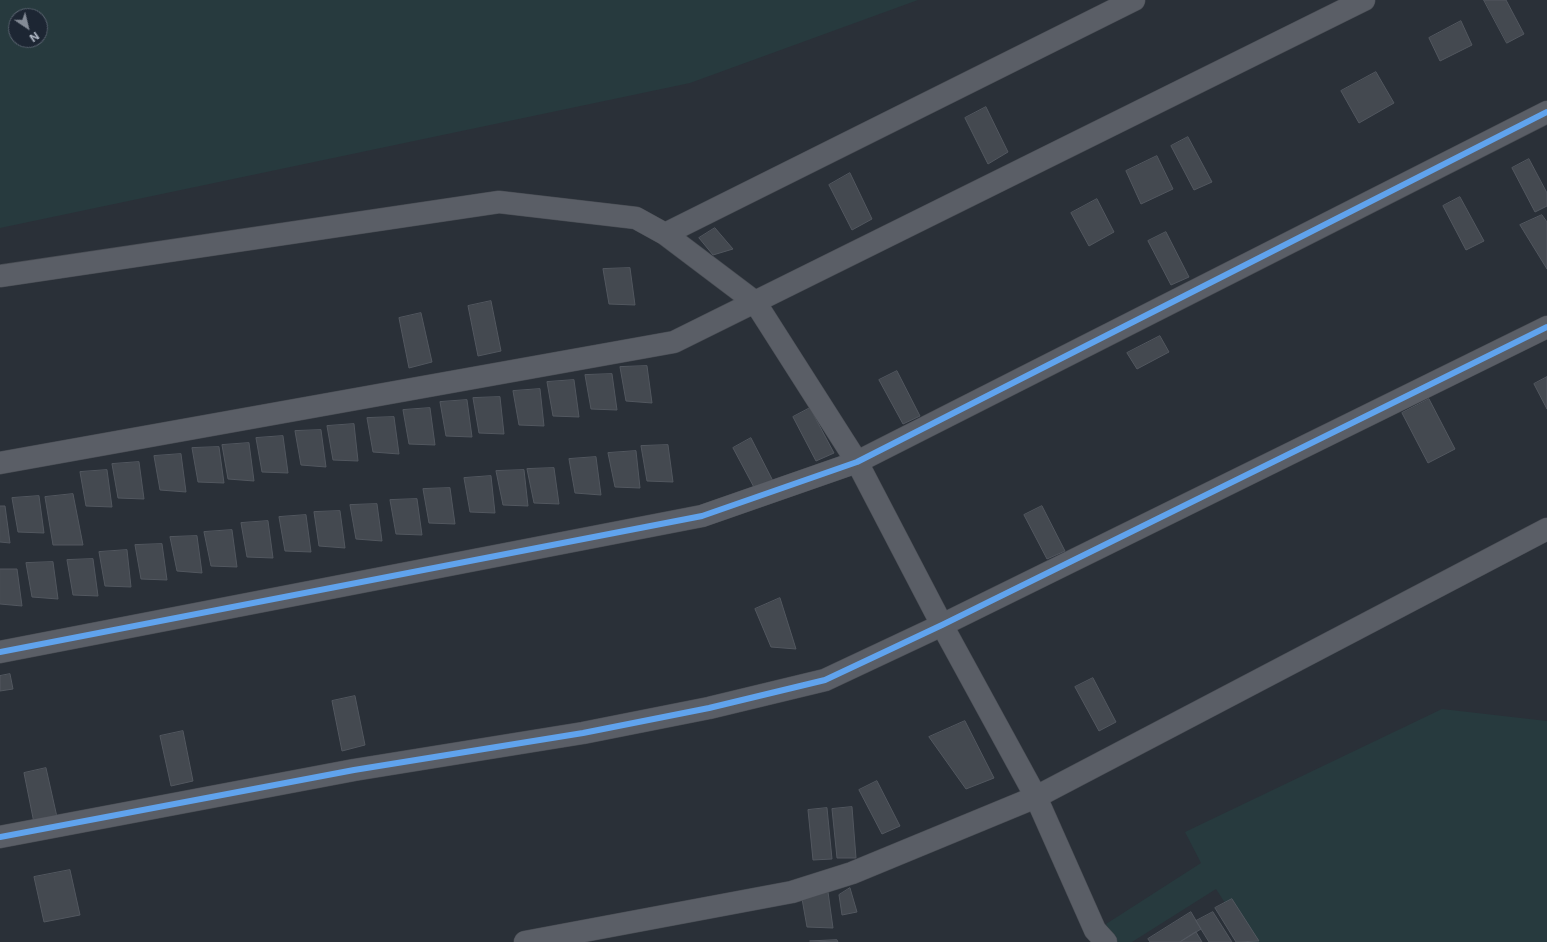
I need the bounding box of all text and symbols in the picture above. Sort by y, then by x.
north arrow [8,8,48,48]
text: N [27,29,42,45]

